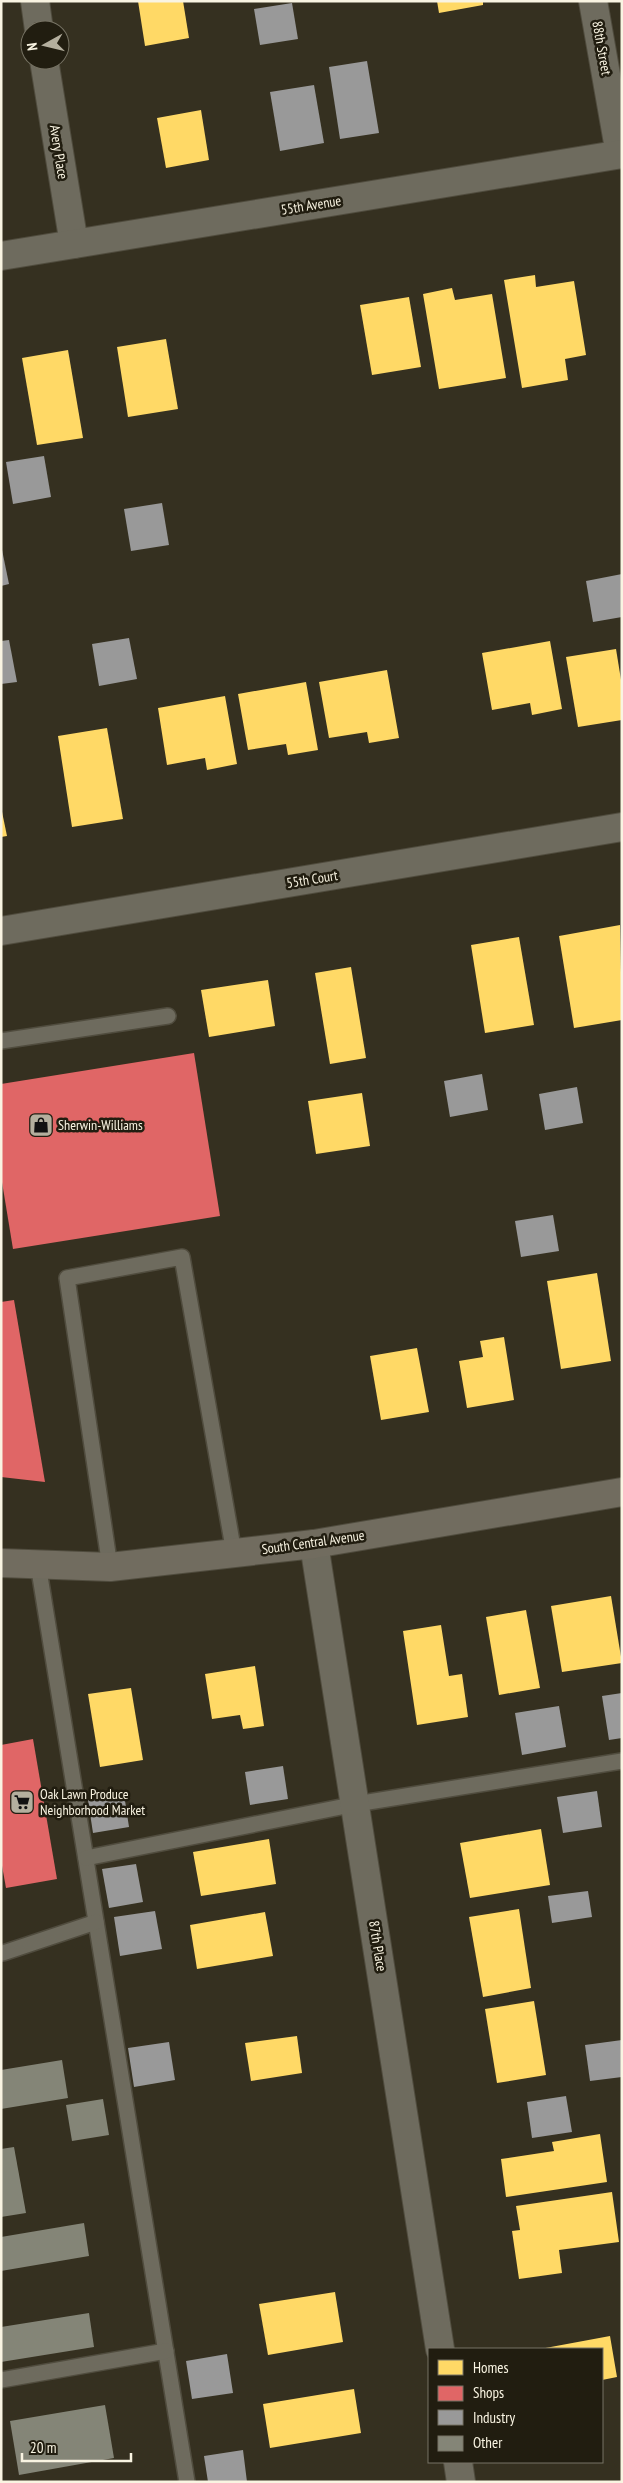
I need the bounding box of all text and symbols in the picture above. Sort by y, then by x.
north arrow [20,20,70,70]
street label: 88th Street [588,20,616,77]
text: N [23,42,42,52]
street label: Avery Place [46,124,72,181]
street label: 55th Avenue [280,191,343,219]
street label: 55th Court [285,866,339,892]
shop icon: Sherwin-Williams [28,1112,54,1138]
place label: Sherwin-Williams [58,1116,143,1134]
street label: South Central Avenue [260,1526,366,1558]
place label: Oak Lawn Produce Neighborhood Market [40,1785,145,1819]
supermarket icon: Oak Lawn Produce Neighborhood Market [9,1789,35,1815]
street label: 87th Place [365,1919,391,1973]
legend [428,2348,603,2463]
text: Homes [473,2358,509,2377]
text: Shops [473,2383,504,2402]
text: Industry [473,2408,515,2427]
scale bar [22,2430,131,2462]
text: Other [473,2433,503,2452]
text: 20 m [30,2438,56,2457]

